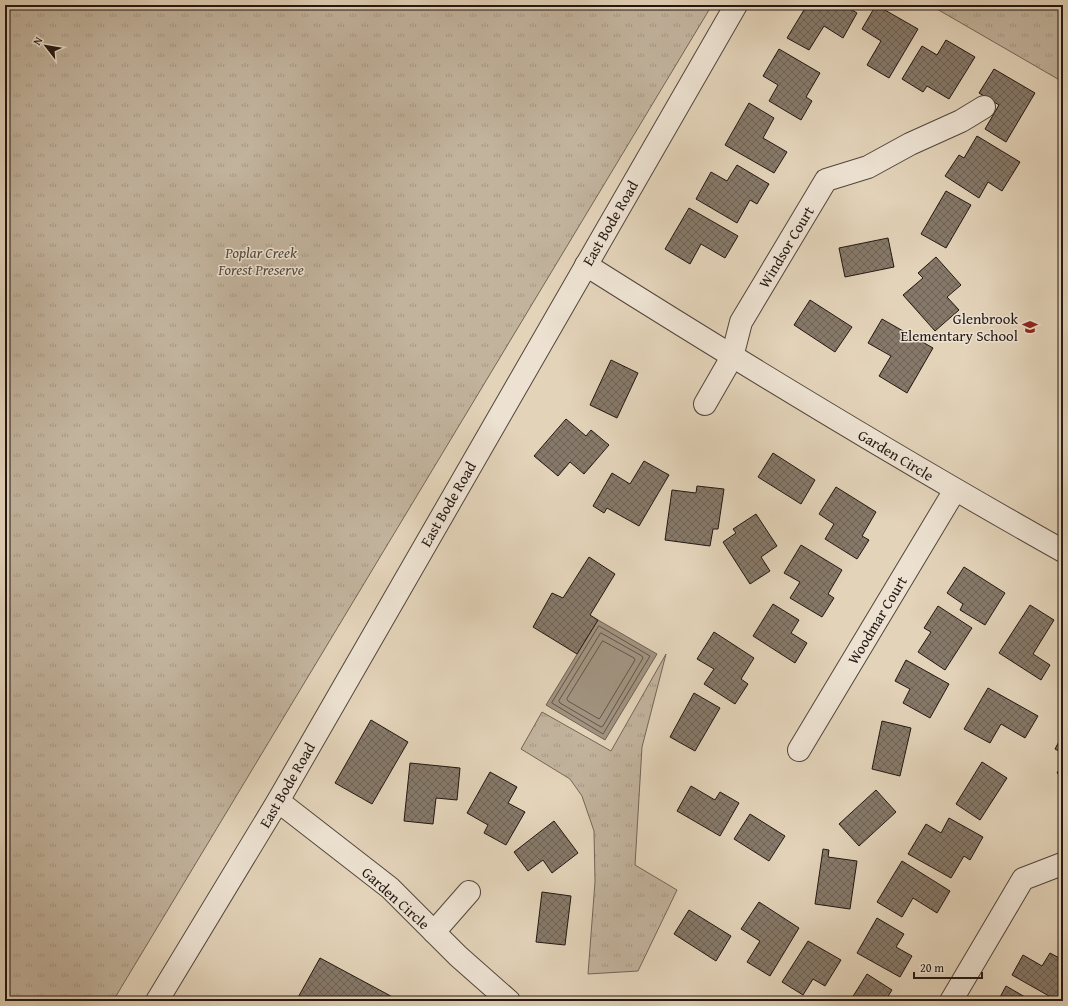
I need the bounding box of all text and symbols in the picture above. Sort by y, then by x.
north arrow [26,26,66,66]
text: N [29,33,47,48]
street label: East Bode Road [577,177,643,269]
street label: Windsor Court [753,202,819,292]
park label: Poplar Creek Forest Preserve [217,242,304,280]
place label: Glenbrook Elementary School [900,308,1018,346]
school or university icon: Glenbrook Elementary School [1021,318,1039,336]
street label: Garden Circle [854,424,938,486]
street label: East Bode Road [415,458,481,550]
street label: Woodmar Court [842,571,912,668]
street label: East Bode Road [254,739,320,831]
street label: Garden Circle [357,862,435,934]
scale bar [914,954,982,980]
text: 20 m [920,959,944,976]

